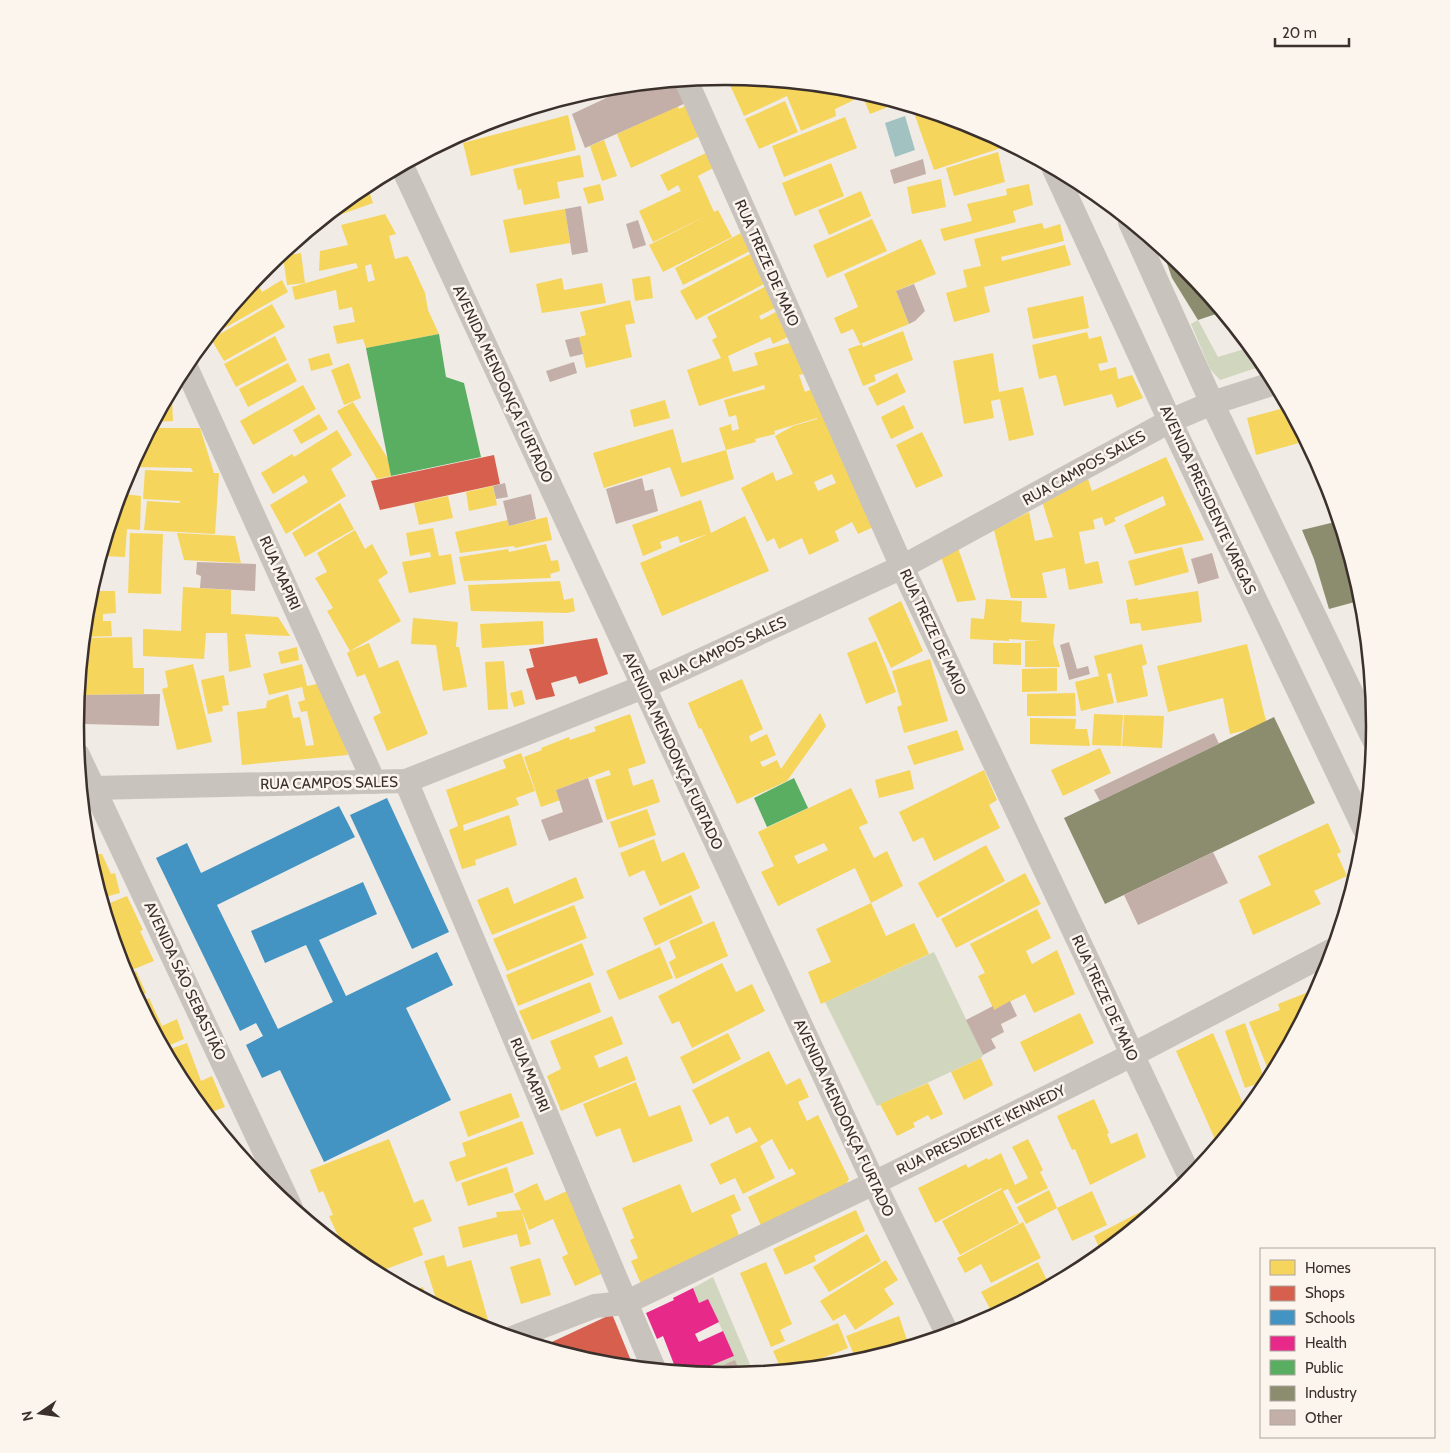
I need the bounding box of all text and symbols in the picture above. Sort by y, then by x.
scale bar [1275,15,1349,47]
text: 20 m [1282,24,1317,42]
street label: RUA TREZE DE MAIO [731,197,803,329]
street label: AVENIDA MENDONÇA FURTADO [449,282,557,486]
street label: AVENIDA PRESIDENTE VARGAS [1156,403,1260,598]
street label: RUA CAMPOS SALES [1019,427,1149,509]
street label: RUA MAPIRI [256,533,304,613]
street label: RUA TREZE DE MAIO [896,566,970,698]
street label: RUA CAMPOS SALES [657,613,789,687]
street label: AVENIDA MENDONÇA FURTADO [619,649,727,853]
street label: RUA CAMPOS SALES [260,773,398,793]
street label: AVENIDA SÃO SEBASTIÃO [140,899,230,1063]
street label: RUA TREZE DE MAIO [1068,932,1142,1064]
street label: AVENIDA MENDONÇA FURTADO [790,1016,898,1220]
street label: RUA MAPIRI [506,1035,554,1115]
street label: RUA PRESIDENTE KENNEDY [894,1081,1069,1179]
legend [1260,1248,1435,1438]
text: Homes [1305,1259,1351,1277]
text: Shops [1305,1284,1345,1302]
text: Schools [1305,1309,1355,1327]
text: Health [1305,1334,1347,1352]
text: Public [1305,1359,1343,1377]
text: Industry [1305,1384,1357,1402]
north arrow [15,1388,65,1438]
text: N [17,1409,37,1423]
text: Other [1305,1409,1342,1427]

